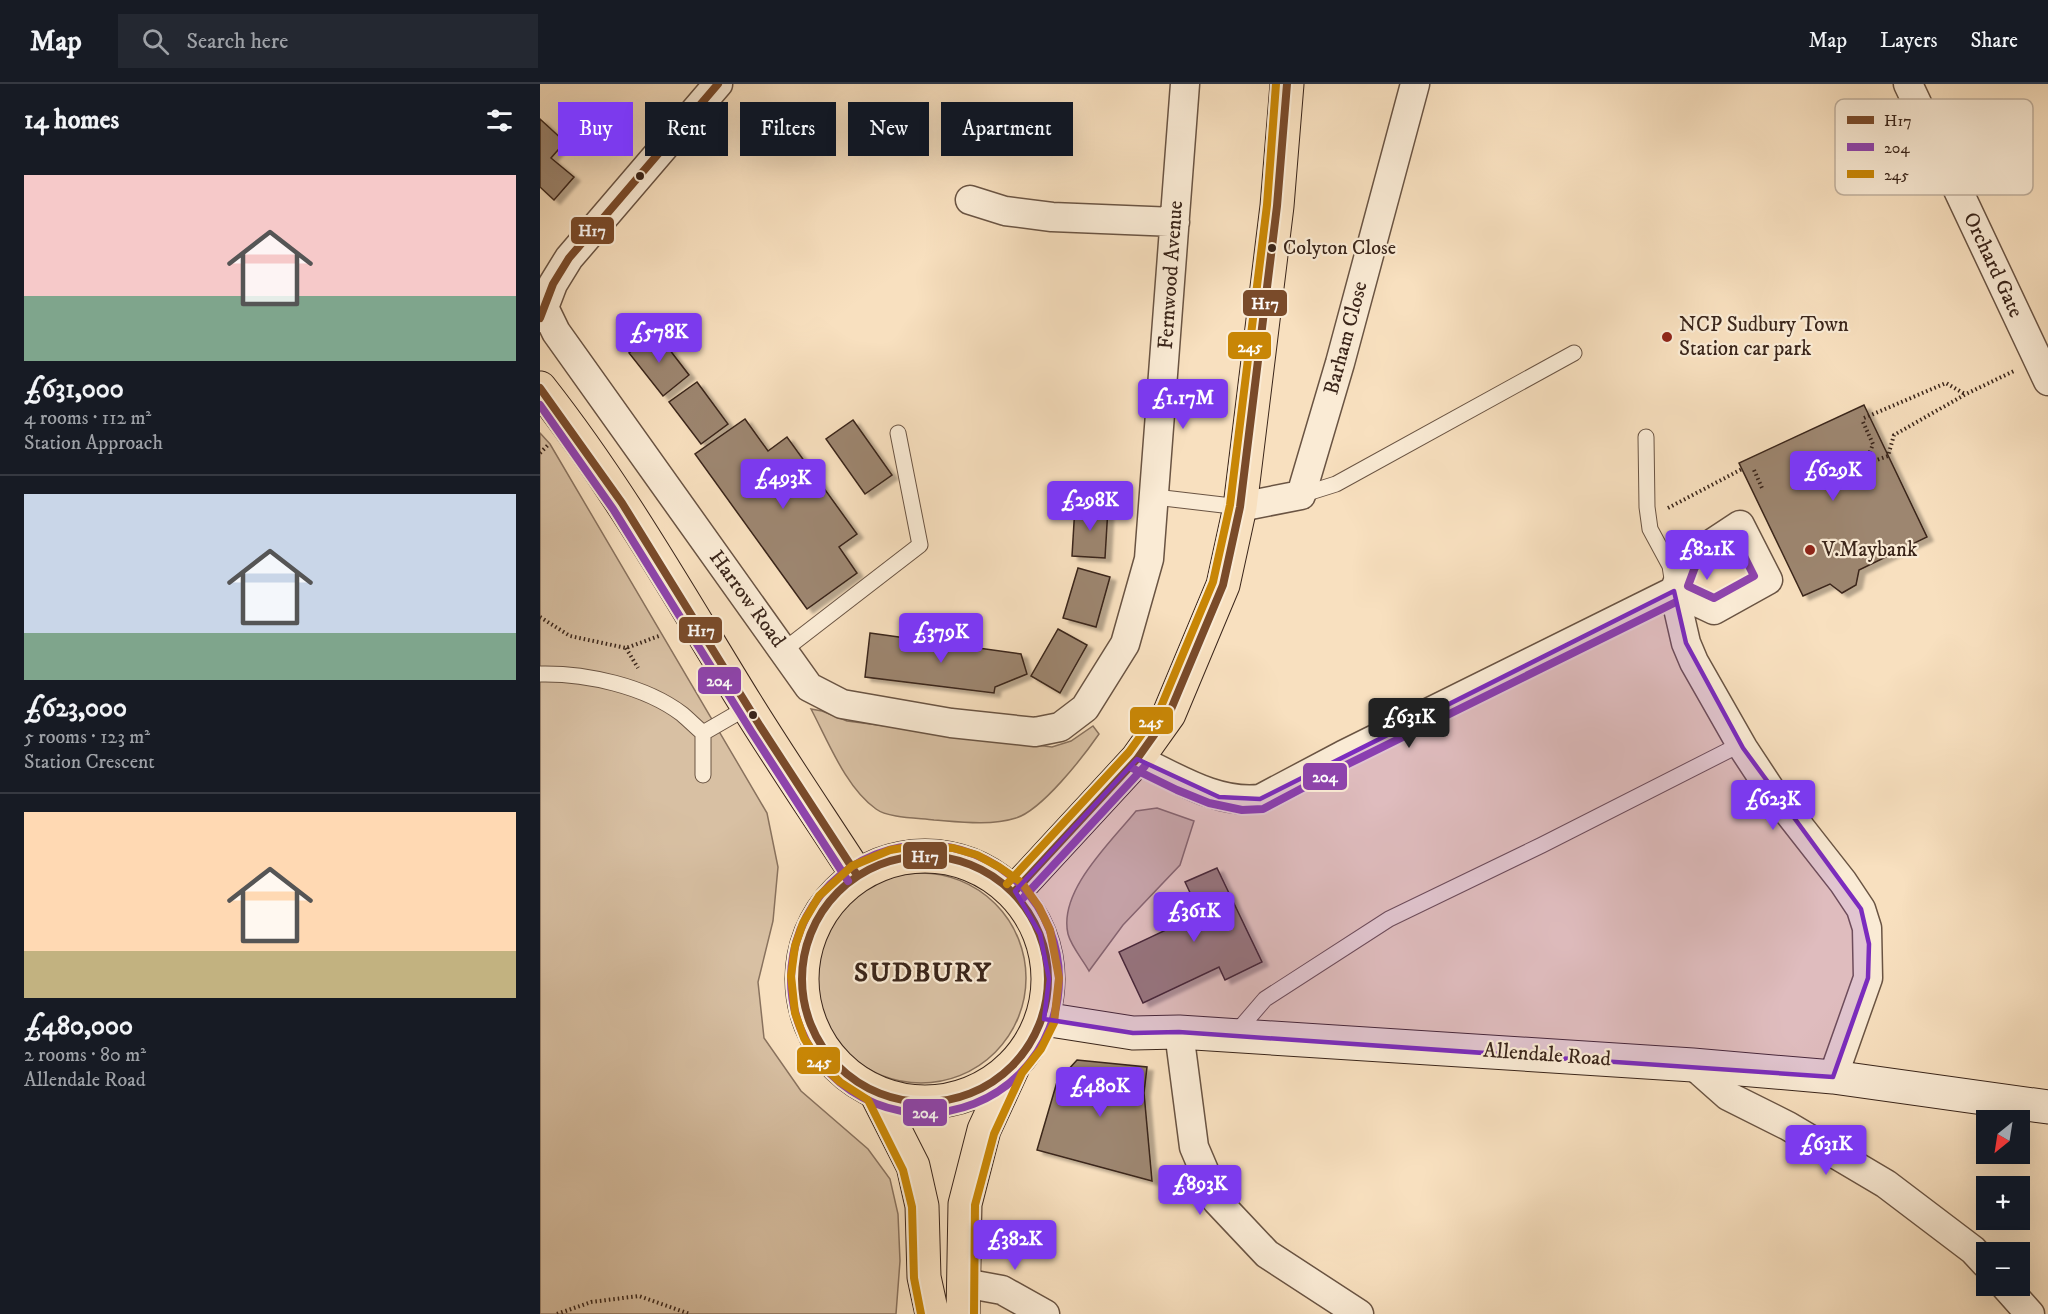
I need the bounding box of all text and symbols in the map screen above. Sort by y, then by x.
search box [118,14,538,68]
text: Map [30,24,82,59]
icon: search [139,25,172,58]
text: Search here [187,28,288,55]
text: Map [1808,28,1847,54]
text: Layers [1880,28,1938,54]
text: Share [1971,28,2018,54]
legend [1835,99,2033,195]
chip: Buy [558,102,633,156]
chip: Rent [645,102,728,156]
chip: Filters [740,102,836,156]
chip: New [848,102,929,156]
chip: Apartment [941,102,1073,156]
text: 14 homes [24,104,119,137]
icon: filters [483,104,516,137]
text: H17 [1884,111,1912,131]
text: 204 [1884,138,1910,158]
text: 245 [1884,165,1909,185]
unlabelled marker [634,170,646,182]
street label: Fernwood Avenue [1153,199,1189,350]
street label: Orchard Gate [1957,208,2029,322]
icon: home [216,214,324,322]
line badge: H17 [570,216,615,245]
text: H17 [578,221,606,241]
place label: Colyton Close [1283,236,1396,261]
marker: Colyton Close [1266,242,1278,254]
street label: Barham Close [1318,278,1374,398]
line badge: H17 [1242,289,1288,317]
text: H17 [1251,294,1279,314]
place label: NCP Sudbury Town Station car park [1679,312,1849,362]
pin: £578K [617,313,701,364]
text: £578K [630,320,688,345]
marker: NCP Sudbury Town Station car park [1660,330,1674,344]
line badge: 245 [1227,331,1272,360]
text: 245 [1238,337,1263,357]
text: £631,000 [24,373,124,406]
pin: £1.17M [1134,379,1232,430]
text: £1.17M [1152,386,1214,411]
text: 4 rooms · 112 m² [24,406,152,431]
text: Station Approach [24,431,163,456]
pin: £629K [1791,451,1875,502]
text: £629K [1804,458,1862,483]
pin: £493K [741,459,825,510]
text: £493K [755,466,811,491]
pin: £298K [1048,481,1132,532]
text: £298K [1061,488,1119,513]
pin: £821K [1665,530,1749,581]
icon: home [216,533,324,641]
text: £821K [1679,537,1735,562]
place label: V.Maybank [1821,537,1918,563]
marker: V.Maybank [1803,543,1817,557]
street label: Harrow Road [703,545,791,653]
pin: £379K [899,613,983,664]
line badge: H17 [678,616,723,644]
text: £379K [913,620,969,645]
text: H17 [687,621,715,641]
line badge: 204 [697,666,742,695]
text: 204 [706,671,733,691]
text: £623,000 [24,692,127,725]
pin: £631K [1367,698,1451,749]
text: £631K [1382,705,1436,730]
line badge: 245 [1129,706,1174,735]
unlabelled marker [747,709,759,721]
text: 245 [1139,712,1164,732]
text: 5 rooms · 123 m² [24,725,150,750]
text: Station Crescent [24,750,155,775]
line badge: 204 [1302,762,1348,791]
text: 204 [1312,767,1339,787]
pin: £623K [1731,780,1815,831]
text: £623K [1745,787,1801,812]
line badge: H17 [902,841,948,870]
text: H17 [911,847,939,867]
icon: home [216,851,324,959]
pin: £361K [1152,892,1236,943]
text: £361K [1167,899,1221,924]
district label: SUDBURY [854,956,992,990]
text: £480,000 [24,1010,133,1043]
street label: Allendale Road [1482,1038,1612,1072]
text: 2 rooms · 80 m² [24,1043,146,1068]
line badge: 245 [796,1046,841,1075]
text: 245 [807,1052,832,1072]
pin: £480K [1058,1067,1142,1118]
text: Allendale Road [24,1068,146,1093]
text: £480K [1070,1074,1130,1099]
line badge: 204 [902,1098,948,1127]
text: 204 [912,1103,939,1123]
north arrow [1976,1110,2030,1164]
map controls [1976,1110,2030,1296]
pin: £631K [1784,1125,1868,1176]
text: £631K [1799,1132,1853,1157]
pin: £893K [1158,1165,1242,1216]
text: £893K [1172,1172,1228,1197]
button: + [1976,1176,2030,1230]
pin: £382K [973,1220,1057,1271]
text: £382K [987,1227,1043,1252]
button: − [1976,1242,2030,1296]

